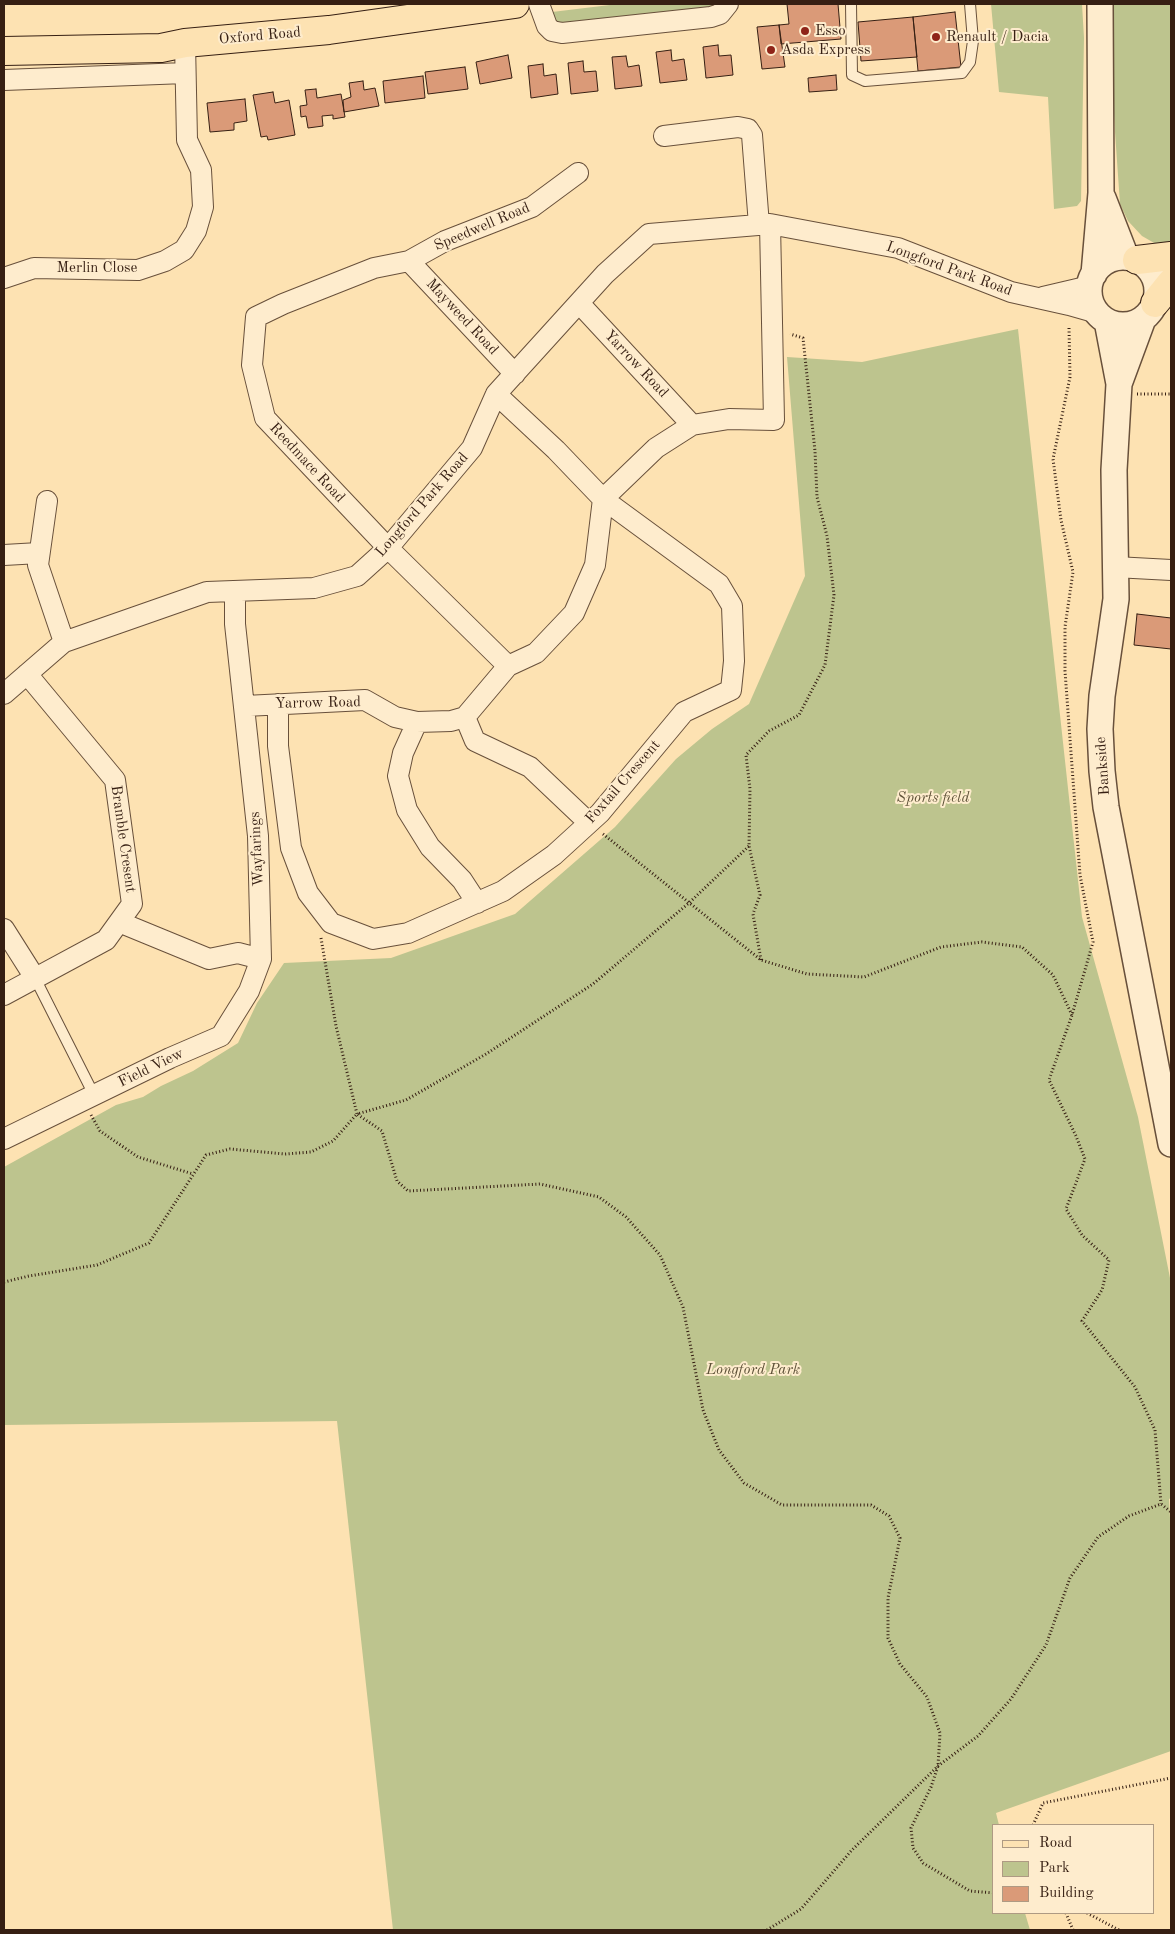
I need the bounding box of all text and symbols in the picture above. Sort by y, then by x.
place label: Esso [815,22,846,40]
street label: Oxford Road [218,23,302,49]
marker: Esso [799,25,811,37]
place label: Renault / Dacia [946,28,1049,46]
marker: Renault / Dacia [930,31,942,43]
place label: Asda Express [781,41,870,59]
marker: Asda Express [765,44,777,56]
street label: Speedwell Road [431,199,533,255]
street label: Longford Park Road [884,238,1014,300]
street label: Merlin Close [57,259,137,277]
street label: Mayweed Road [422,275,502,359]
street label: Yarrow Road [600,326,672,402]
street label: Reedmace Road [265,419,349,507]
street label: Longford Park Road [372,449,472,561]
street label: Yarrow Road [275,693,361,713]
street label: Foxtail Crescent [582,736,664,828]
street label: Bankside [1092,736,1114,796]
street label: Bramble Cresent [107,784,139,894]
park label: Sports field [897,789,969,807]
street label: Wayfarings [246,811,268,887]
street label: Field View [115,1044,187,1092]
park label: Longford Park [706,1361,800,1379]
legend [992,1824,1155,1914]
text: Road [1039,1836,1072,1851]
text: Park [1039,1861,1070,1876]
text: Building [1039,1886,1094,1901]

